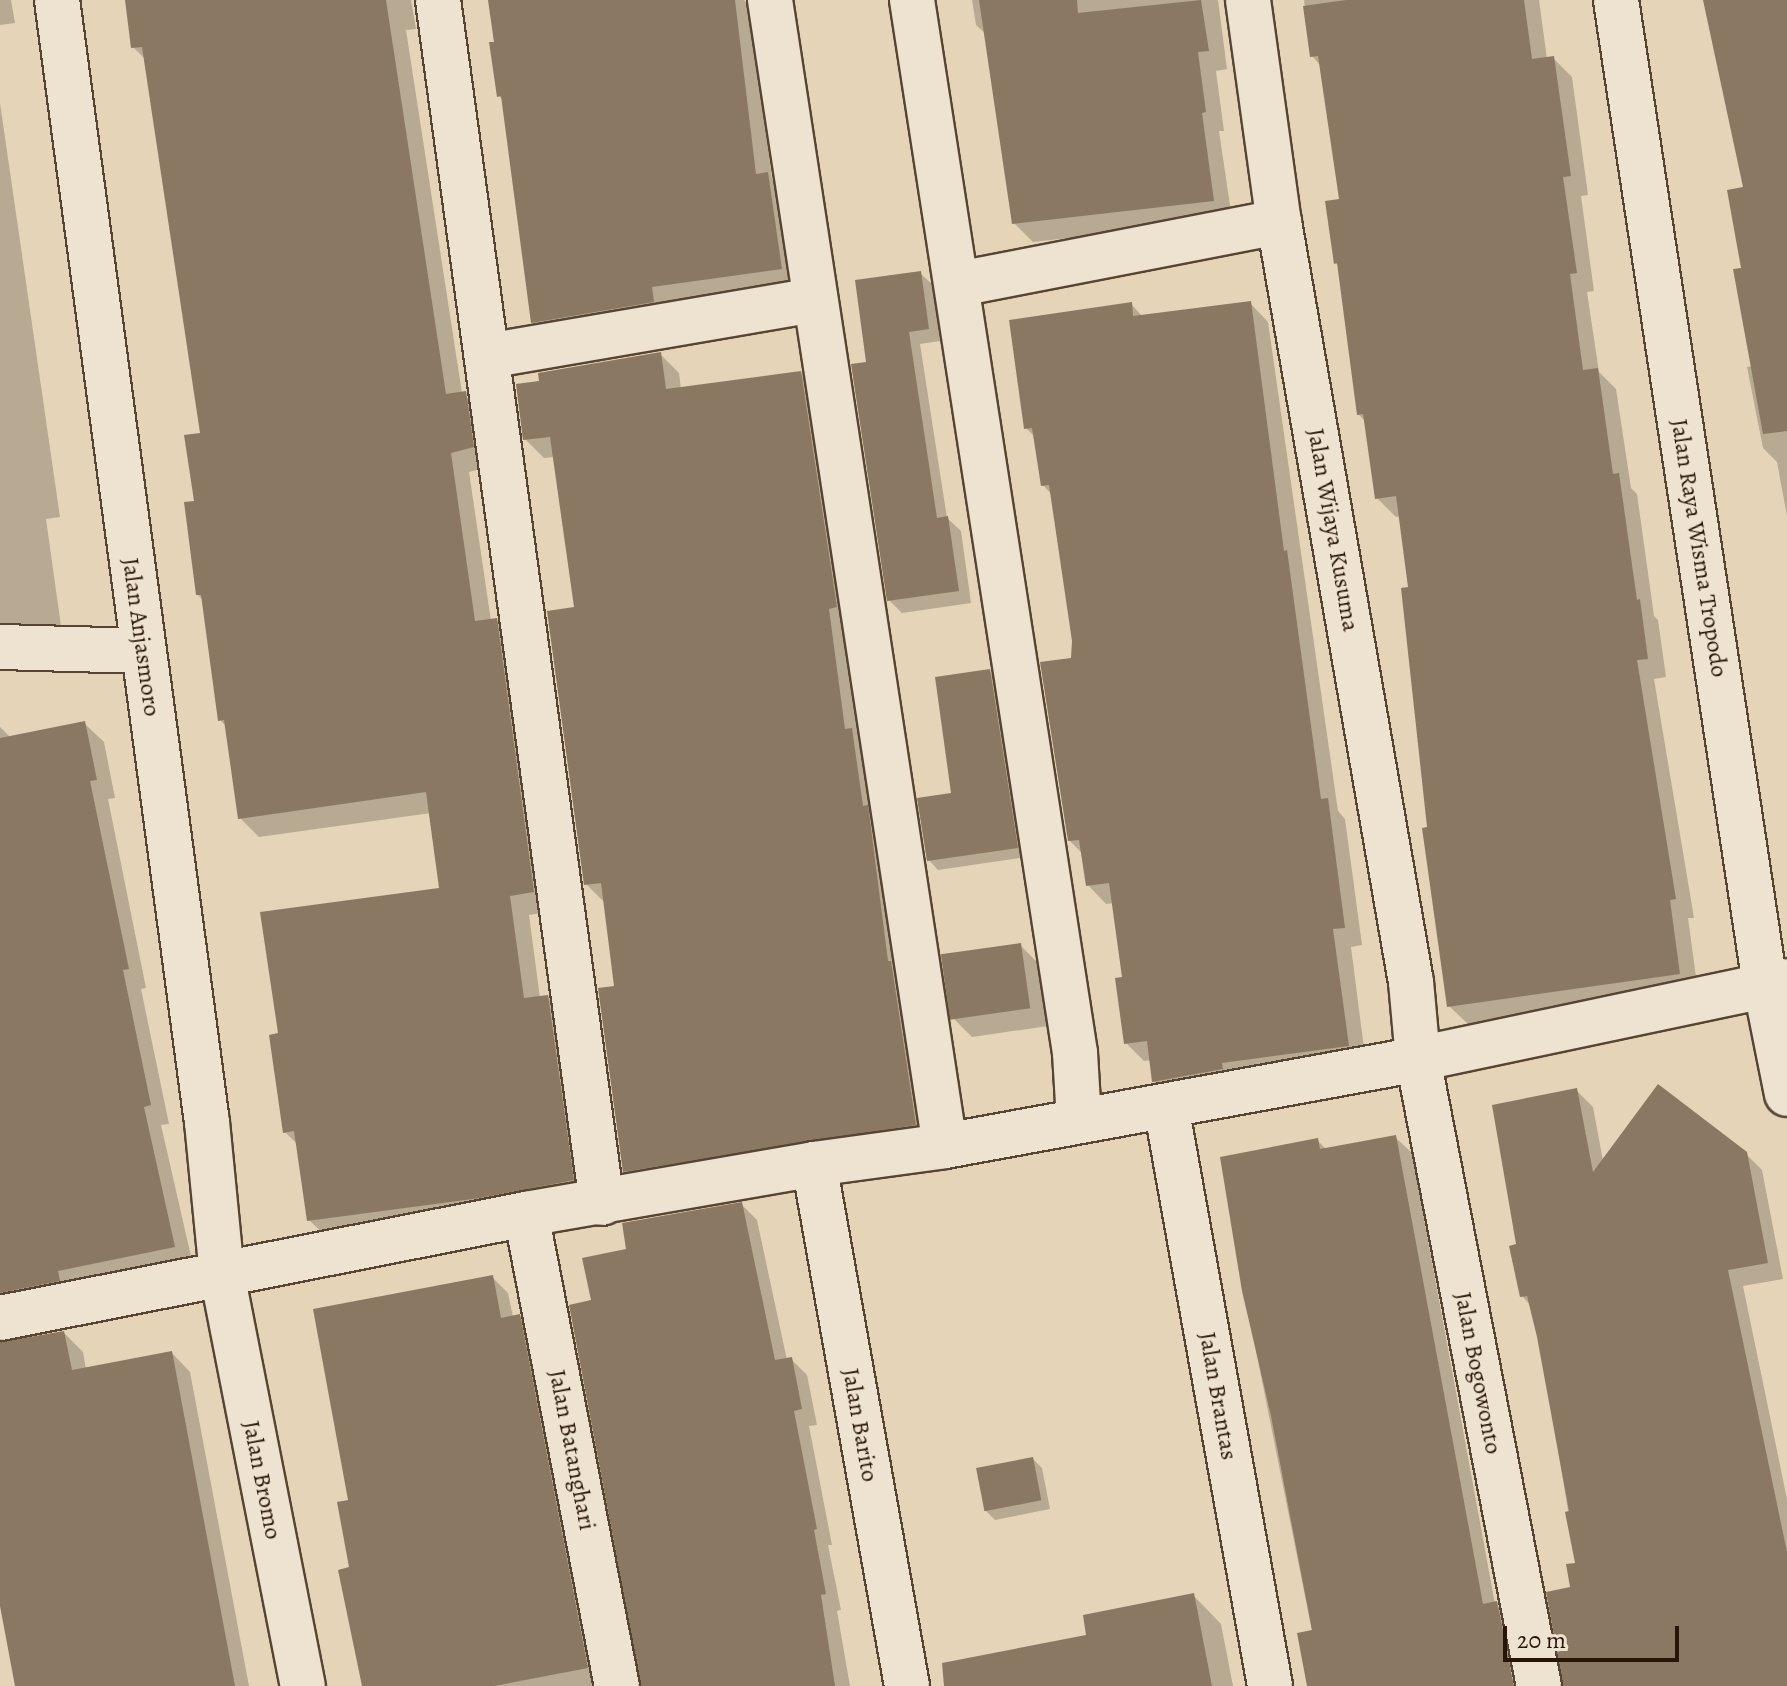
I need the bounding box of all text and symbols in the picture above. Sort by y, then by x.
street label: Jalan Raya Wisma Tropodo [1664,417,1734,679]
street label: Jalan Wijaya Kusuma [1301,426,1365,634]
street label: Jalan Anjasmoro [116,556,166,718]
street label: Jalan Bogowonto [1448,1290,1508,1456]
street label: Jalan Brantas [1193,1330,1243,1462]
street label: Jalan Barito [836,1366,884,1484]
street label: Jalan Batanghari [542,1367,602,1533]
street label: Jalan Bromo [236,1418,288,1542]
scale bar [1507,1610,1683,1660]
text: 20 m [1517,1624,1566,1656]

